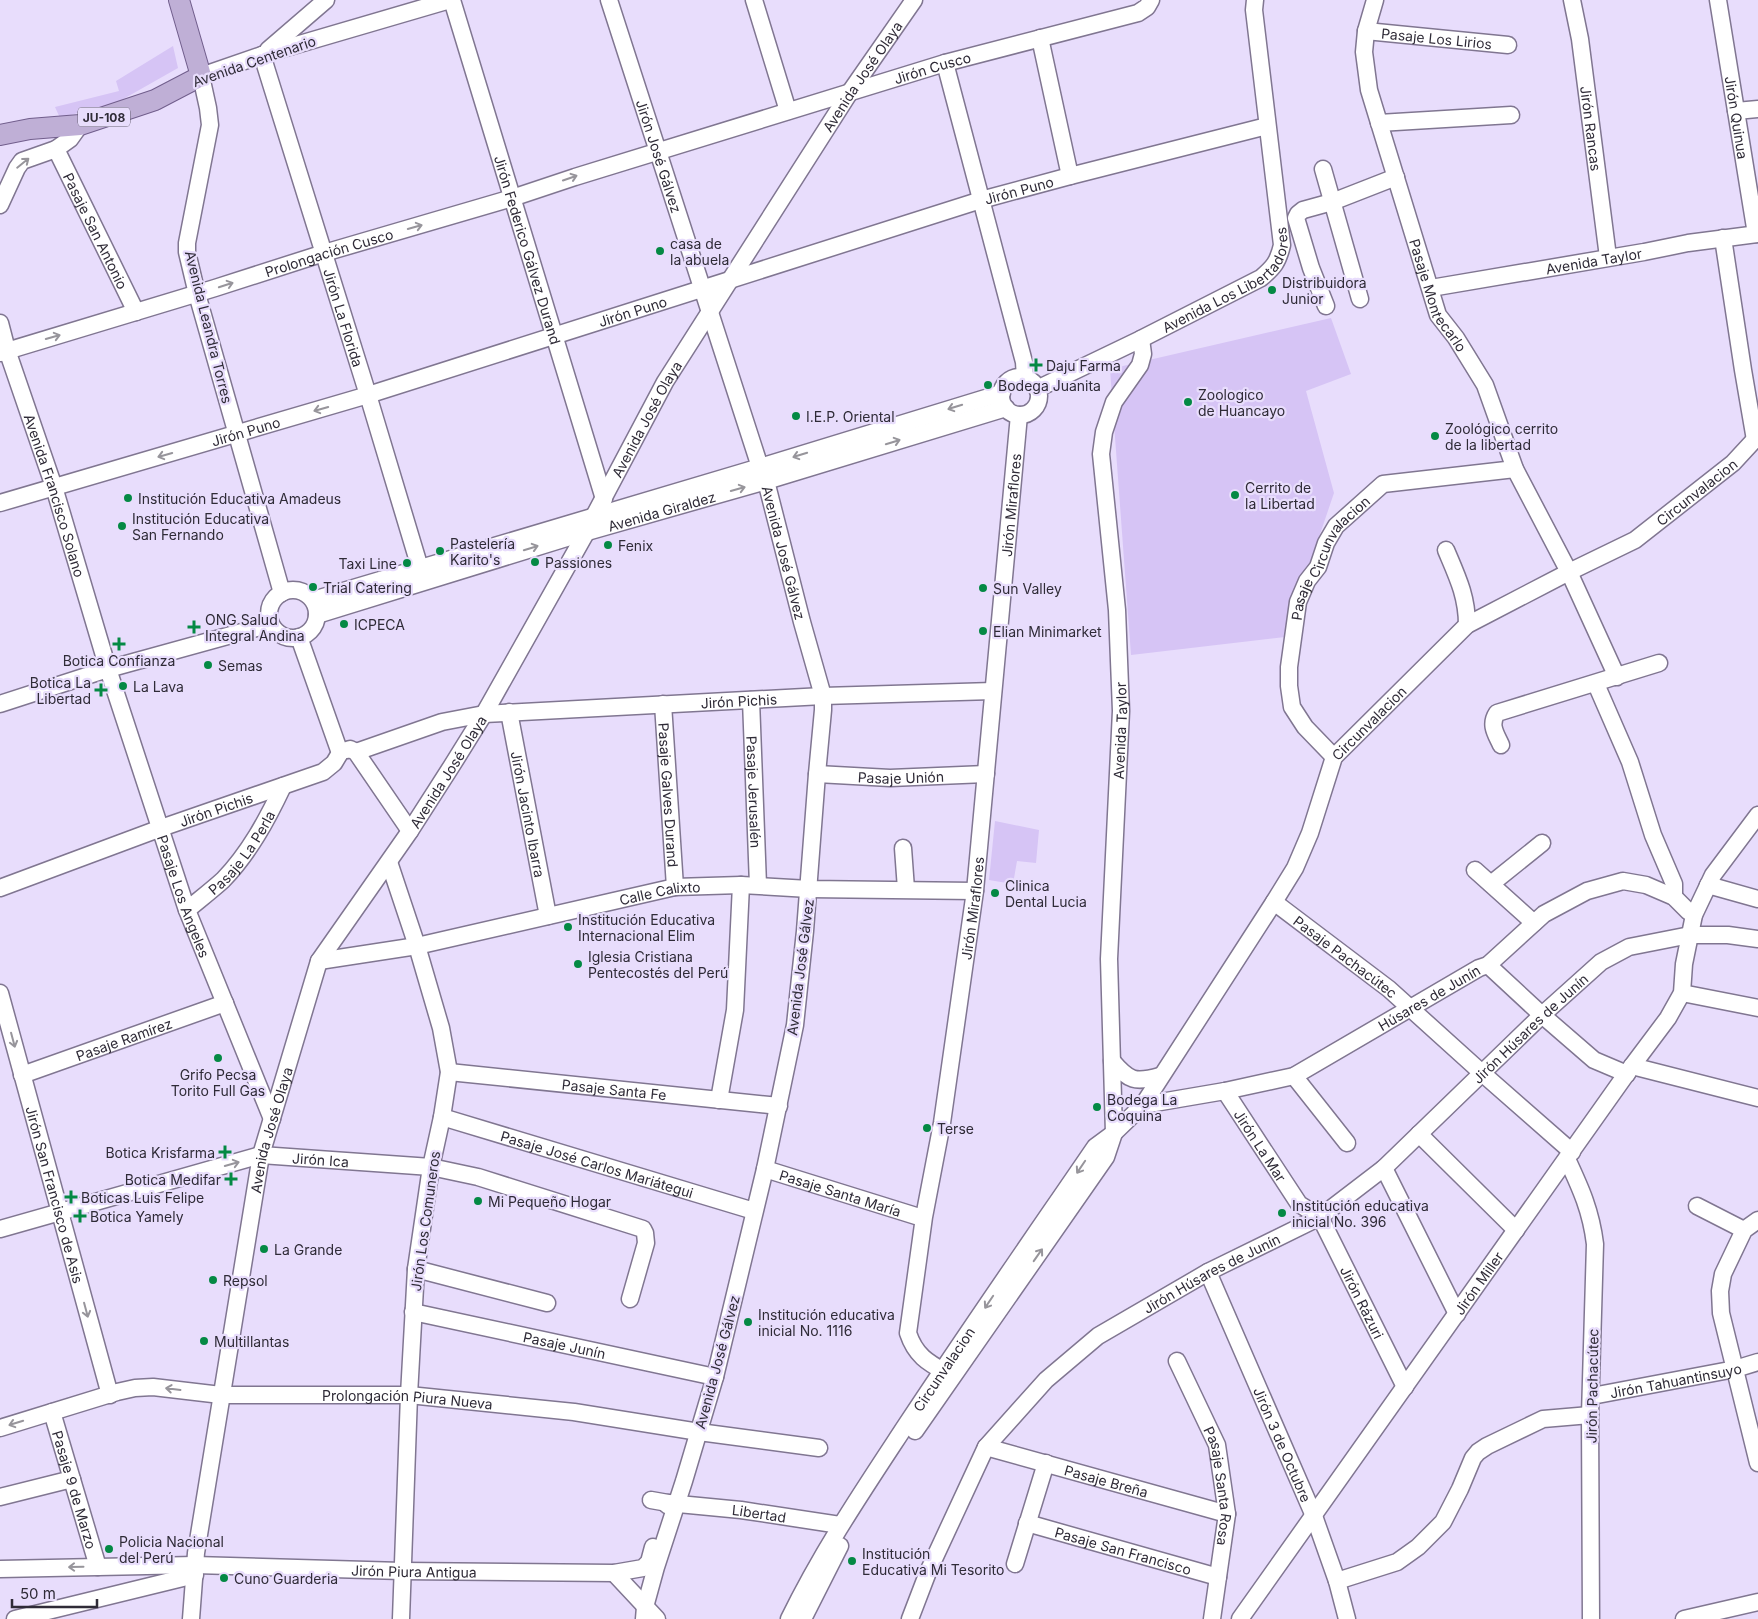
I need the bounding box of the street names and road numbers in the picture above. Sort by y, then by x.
street label: Avenida José Olaya [819,18,905,135]
street label: Pasaje Los Lirios [1380,24,1493,52]
street label: Avenida Centenario [190,32,318,90]
street label: Jirón Cusco [892,48,972,87]
street label: Jirón Quinua [1722,75,1752,160]
street label: Jirón Rancas [1578,85,1605,172]
street label: Jirón José Gálvez [633,97,686,215]
road number: JU-108 [78,108,130,126]
street label: Jirón Federico Gálvez Durand [491,153,565,346]
street label: Pasaje San Antonio [60,170,132,292]
street label: Jirón Puno [982,172,1055,207]
street label: Prolongación Cusco [263,225,395,280]
street label: Avenida Los Libertadores [1159,226,1291,335]
street label: Pasaje Montecarlo [1407,237,1471,355]
street label: Avenida Taylor [1544,244,1643,277]
street label: Avenida Leandra Torres [182,249,236,405]
street label: Jirón La Florida [321,266,367,369]
street label: Jirón Puno [596,292,669,330]
street label: Avenida José Olaya [608,357,685,480]
street label: Avenida Francisco Solano [21,412,89,579]
street label: Jirón Puno [209,413,282,449]
street label: Jirón Miraflores [997,453,1024,558]
street label: Circunvalacion [1653,455,1740,529]
street label: Avenida José Gálvez [759,484,810,621]
street label: Avenida Giraldez [606,487,717,534]
street label: Pasaje Circunvalacion [1287,492,1373,621]
street label: Avenida Taylor [1109,682,1130,780]
street label: Circunvalacion [1328,682,1409,763]
street label: Jirón Pichis [700,690,777,711]
street label: Avenida José Olaya [406,712,490,831]
street label: Pasaje Galves Durand [656,722,682,868]
street label: Pasaje Jerusalén [744,735,765,848]
street label: Jirón Jacinto Ibarra [508,749,549,879]
street label: Pasaje Unión [857,767,944,787]
street label: Jirón Pichis [177,788,255,830]
street label: Pasaje La Perla [204,807,278,898]
street label: Pasaje Los Angeles [154,833,214,960]
street label: Jirón Miraflores [957,856,987,961]
street label: Calle Calixto [617,878,701,908]
street label: Avenida José Gálvez [783,898,817,1036]
street label: Pasaje Pachacútec [1291,912,1401,1001]
street label: Húsares de Junín [1375,961,1483,1034]
street label: Jirón Húsares de Junín [1469,970,1591,1087]
street label: Pasaje Ramírez [73,1014,174,1064]
street label: Avenida José Olaya [246,1065,295,1194]
street label: Pasaje Santa Fe [561,1075,667,1103]
street label: Jirón San Francisco de Asis [23,1104,88,1285]
street label: Jirón La Mar [1231,1106,1290,1185]
street label: Pasaje José Carlos Mariátegui [499,1127,696,1201]
street label: Jirón Ica [292,1149,350,1170]
street label: Jirón Los Comuneros [407,1150,443,1292]
street label: Pasaje Santa María [778,1166,903,1219]
street label: Jirón Húsares de Junín [1140,1230,1282,1316]
street label: Jirón Miller [1450,1248,1506,1318]
street label: Jirón Rázuri [1337,1263,1388,1341]
street label: Avenida José Gálvez [691,1293,743,1431]
street label: Circunvalacion [909,1324,978,1414]
street label: Pasaje Junín [522,1327,607,1362]
street label: Jirón Pachacútec [1582,1328,1602,1444]
street label: Jirón Tahuantinsuyo [1608,1359,1743,1401]
street label: Jirón 3 de Octubre [1250,1384,1315,1505]
street label: Prolongación Piura Nueva [322,1387,494,1412]
street label: Pasaje Santa Rosa [1201,1423,1235,1547]
street label: Pasaje 9 de Marzo [49,1428,101,1551]
street label: Pasaje Breña [1063,1461,1150,1500]
street label: Libertad [731,1501,788,1525]
street label: Pasaje San Francisco [1053,1523,1193,1578]
street label: Jirón Piura Antigua [351,1561,477,1580]

